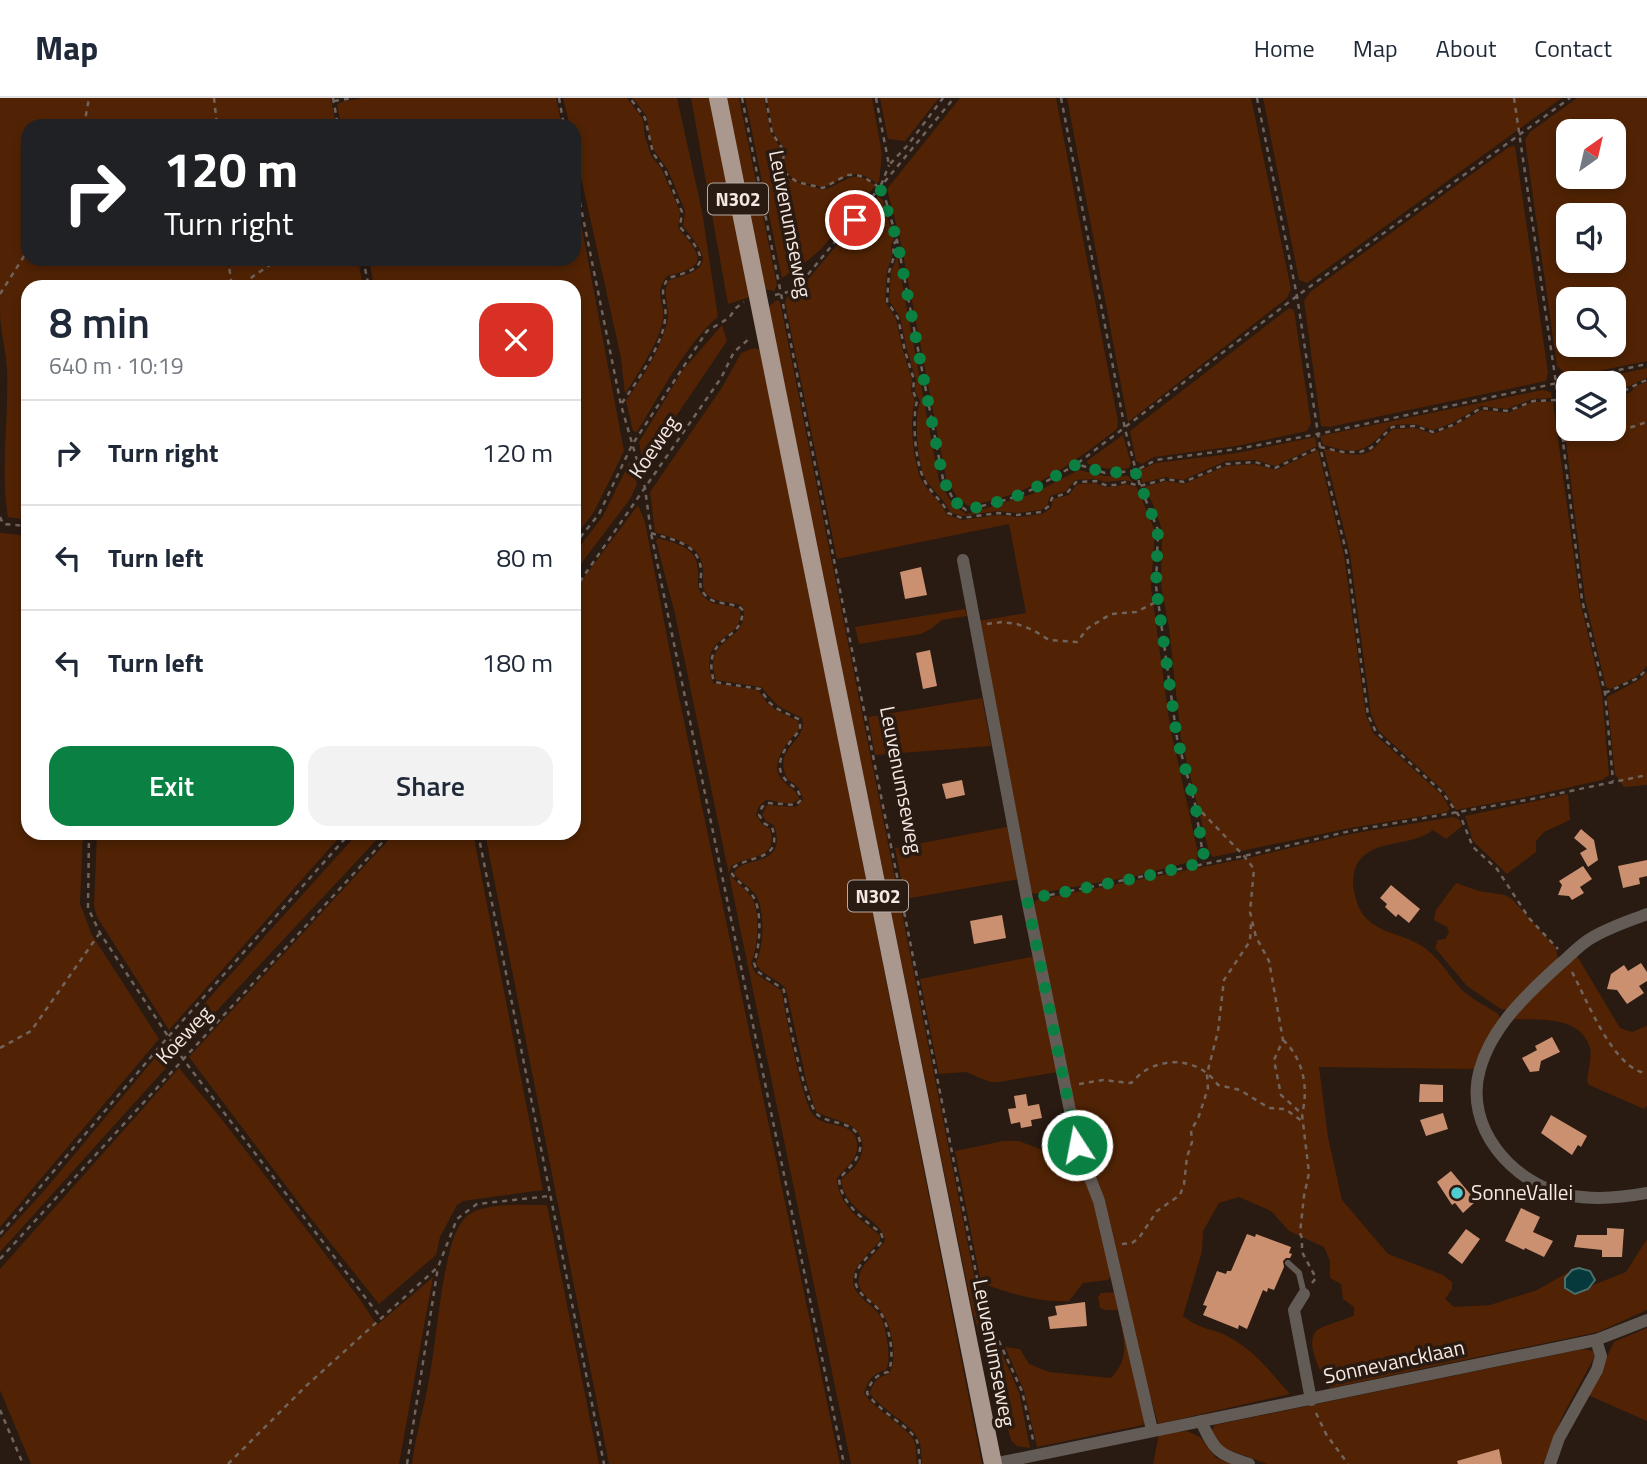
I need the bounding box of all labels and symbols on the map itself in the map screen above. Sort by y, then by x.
north arrow [1556,119,1626,189]
street label: Leuvenumseweg [761,147,821,301]
road number: N302 [708,184,768,214]
pin [825,190,885,250]
street label: Koeweg [620,408,686,485]
street label: Leuvenumseweg [872,703,932,857]
road number: N302 [848,880,908,912]
street label: Koeweg [148,997,219,1071]
position arrow [1040,1108,1114,1182]
place label: SonneVallei [1471,1176,1573,1208]
marker: SonneVallei [1449,1185,1465,1201]
street label: Leuvenumseweg [965,1276,1025,1430]
street label: Sonnevancklaan [1320,1330,1467,1392]

